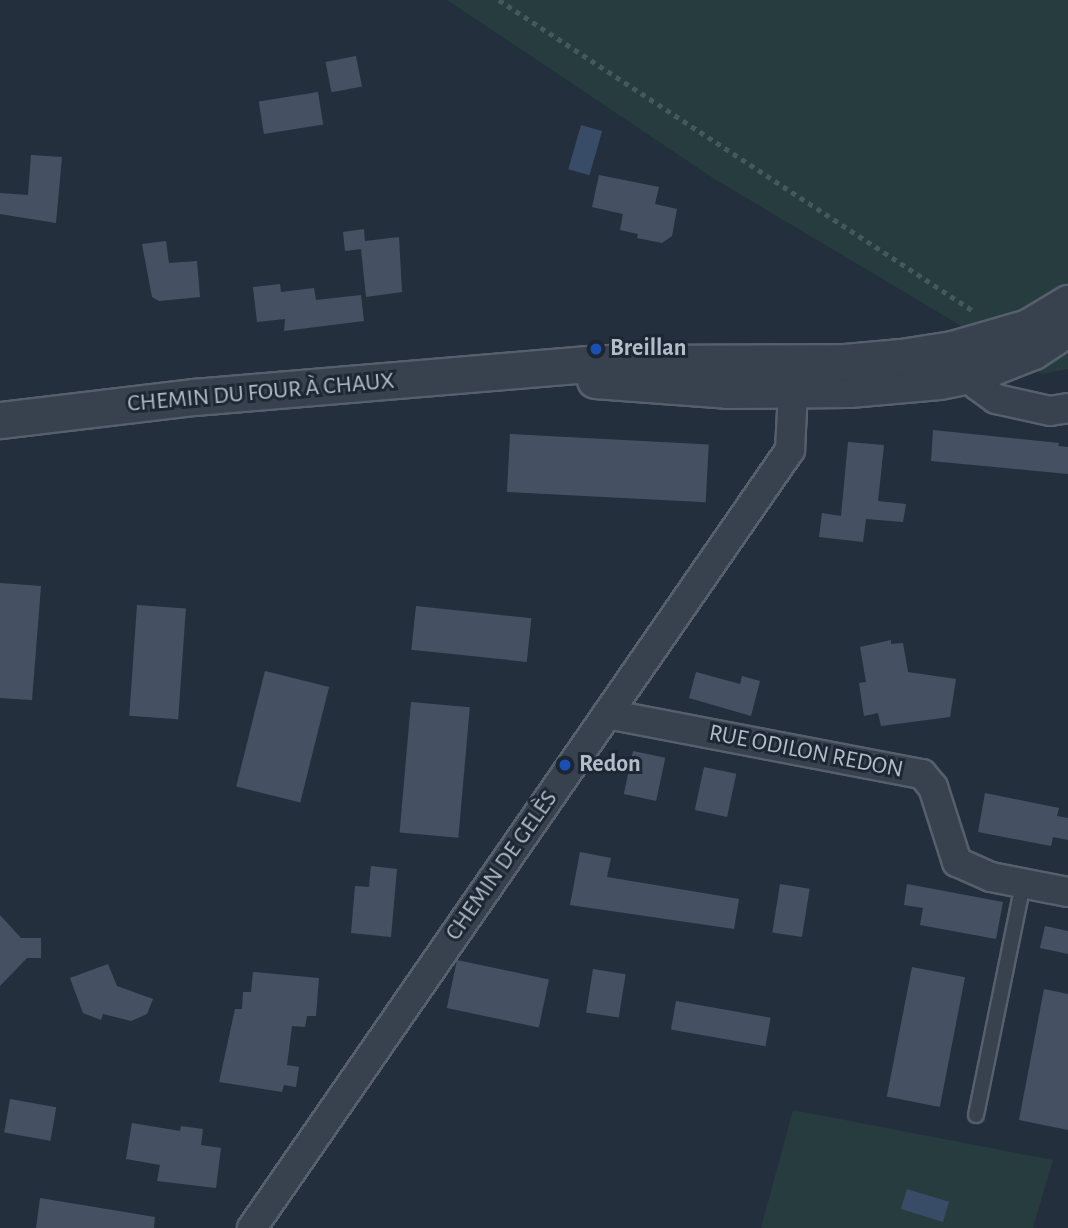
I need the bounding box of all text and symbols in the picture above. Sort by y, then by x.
place label: Breillan [610,335,686,363]
marker: Breillan [588,341,604,357]
street label: CHEMIN DU FOUR À CHAUX [126,367,396,419]
street label: RUE ODILON REDON [706,719,906,785]
place label: Redon [579,751,641,779]
marker: Redon [557,757,573,773]
street label: CHEMIN DE GELÈS [440,786,564,946]

